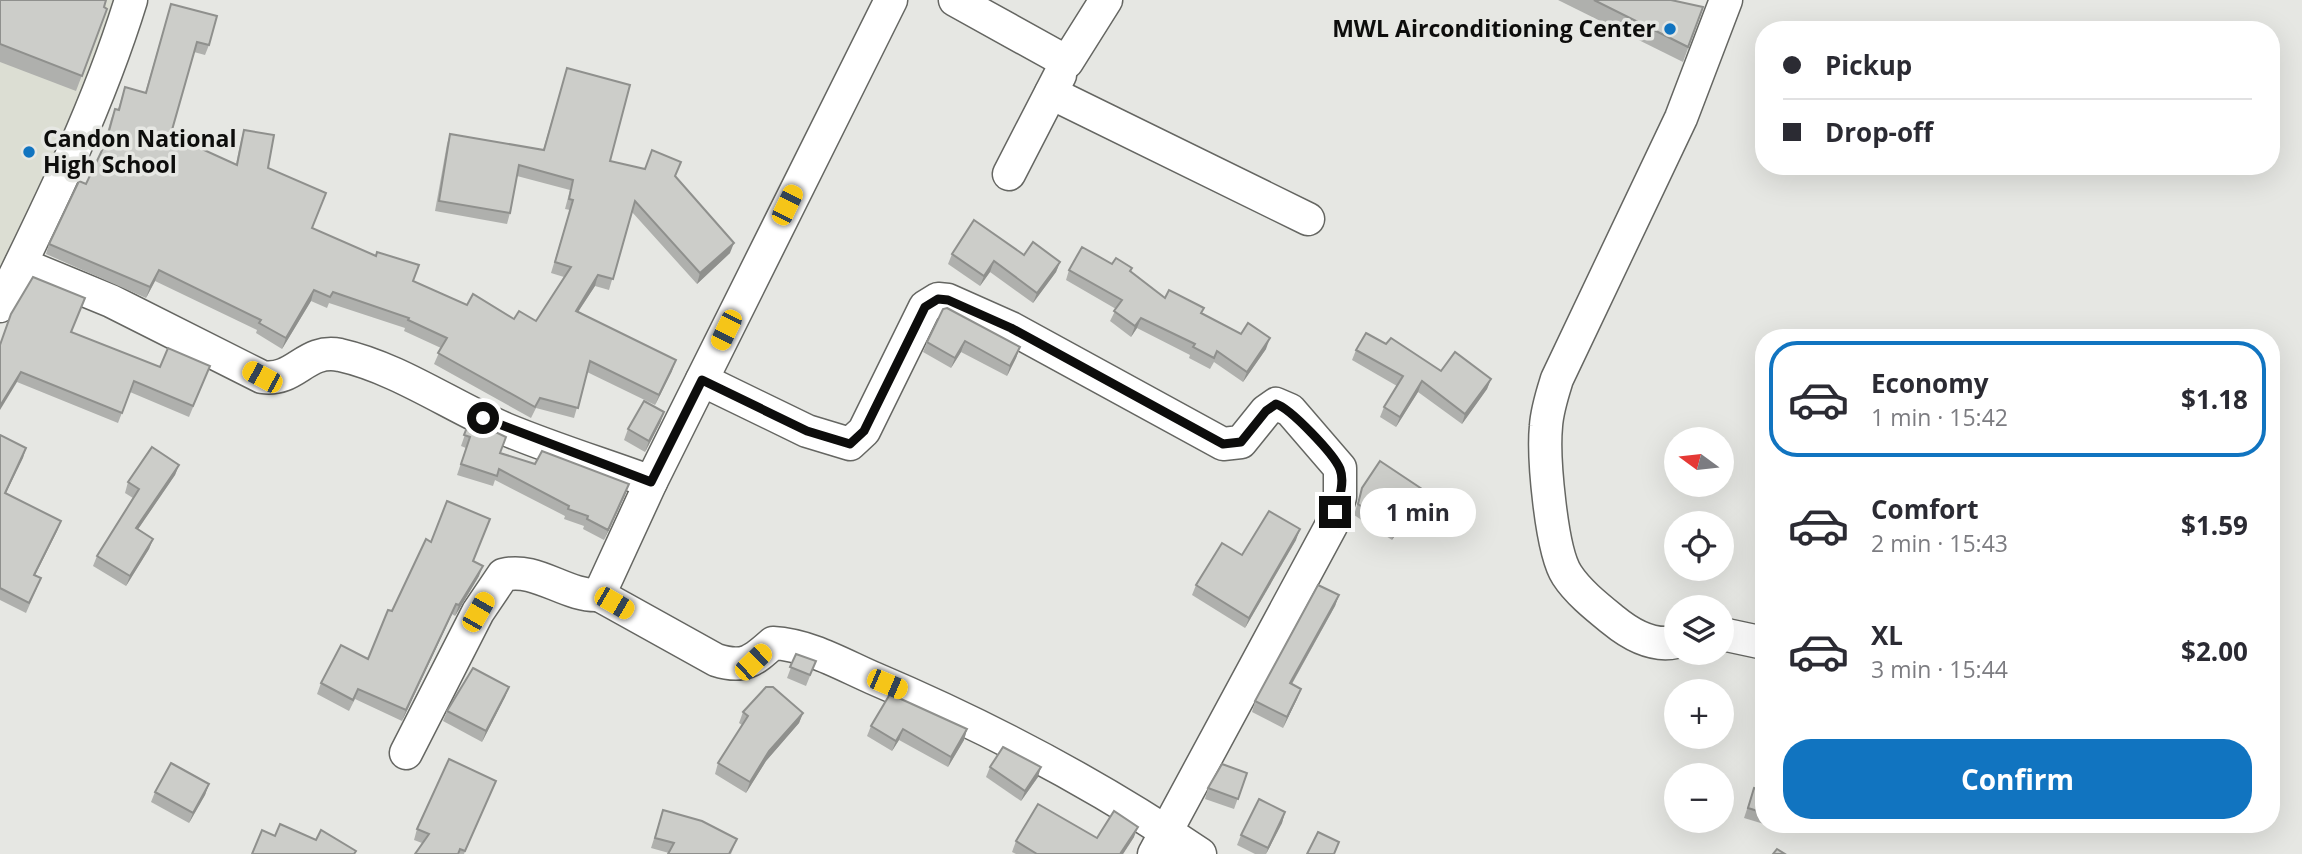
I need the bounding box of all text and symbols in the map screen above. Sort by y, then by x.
place label: MWL Airconditioning Center [1332,12,1656,44]
marker: MWL Airconditioning Center [1662,21,1678,37]
text: Pickup [1825,47,1912,83]
text: Drop-off [1825,114,1933,150]
place label: Candon National High School [43,122,236,180]
marker: Candon National High School [21,144,37,160]
car [769,182,806,228]
car [708,307,745,353]
car [239,358,286,396]
text: Economy [1871,365,1989,401]
icon: car [1787,368,1850,431]
text: $1.18 [2181,381,2248,417]
text: 1 min · 15:42 [1871,401,2008,433]
route start [467,402,499,434]
north arrow [1664,427,1734,497]
map controls [1664,427,1734,833]
callout: 1 min [1360,488,1475,536]
text: Comfort [1871,491,1978,527]
icon: car [1787,494,1850,557]
route end [1319,496,1351,528]
text: 1 min [1386,496,1450,528]
text: $1.59 [2181,507,2248,543]
button: locate [1664,511,1734,581]
text: 2 min · 15:43 [1871,527,2008,559]
car [591,583,638,623]
car [459,589,498,635]
button: layers [1664,595,1734,665]
text: XL [1871,617,1903,653]
icon: car [1787,620,1850,683]
text: $2.00 [2181,633,2248,669]
car [731,640,776,684]
text: 3 min · 15:44 [1871,653,2008,685]
car [864,666,911,702]
button: + [1664,679,1734,749]
button: Confirm [1783,739,2252,819]
button: − [1664,763,1734,833]

